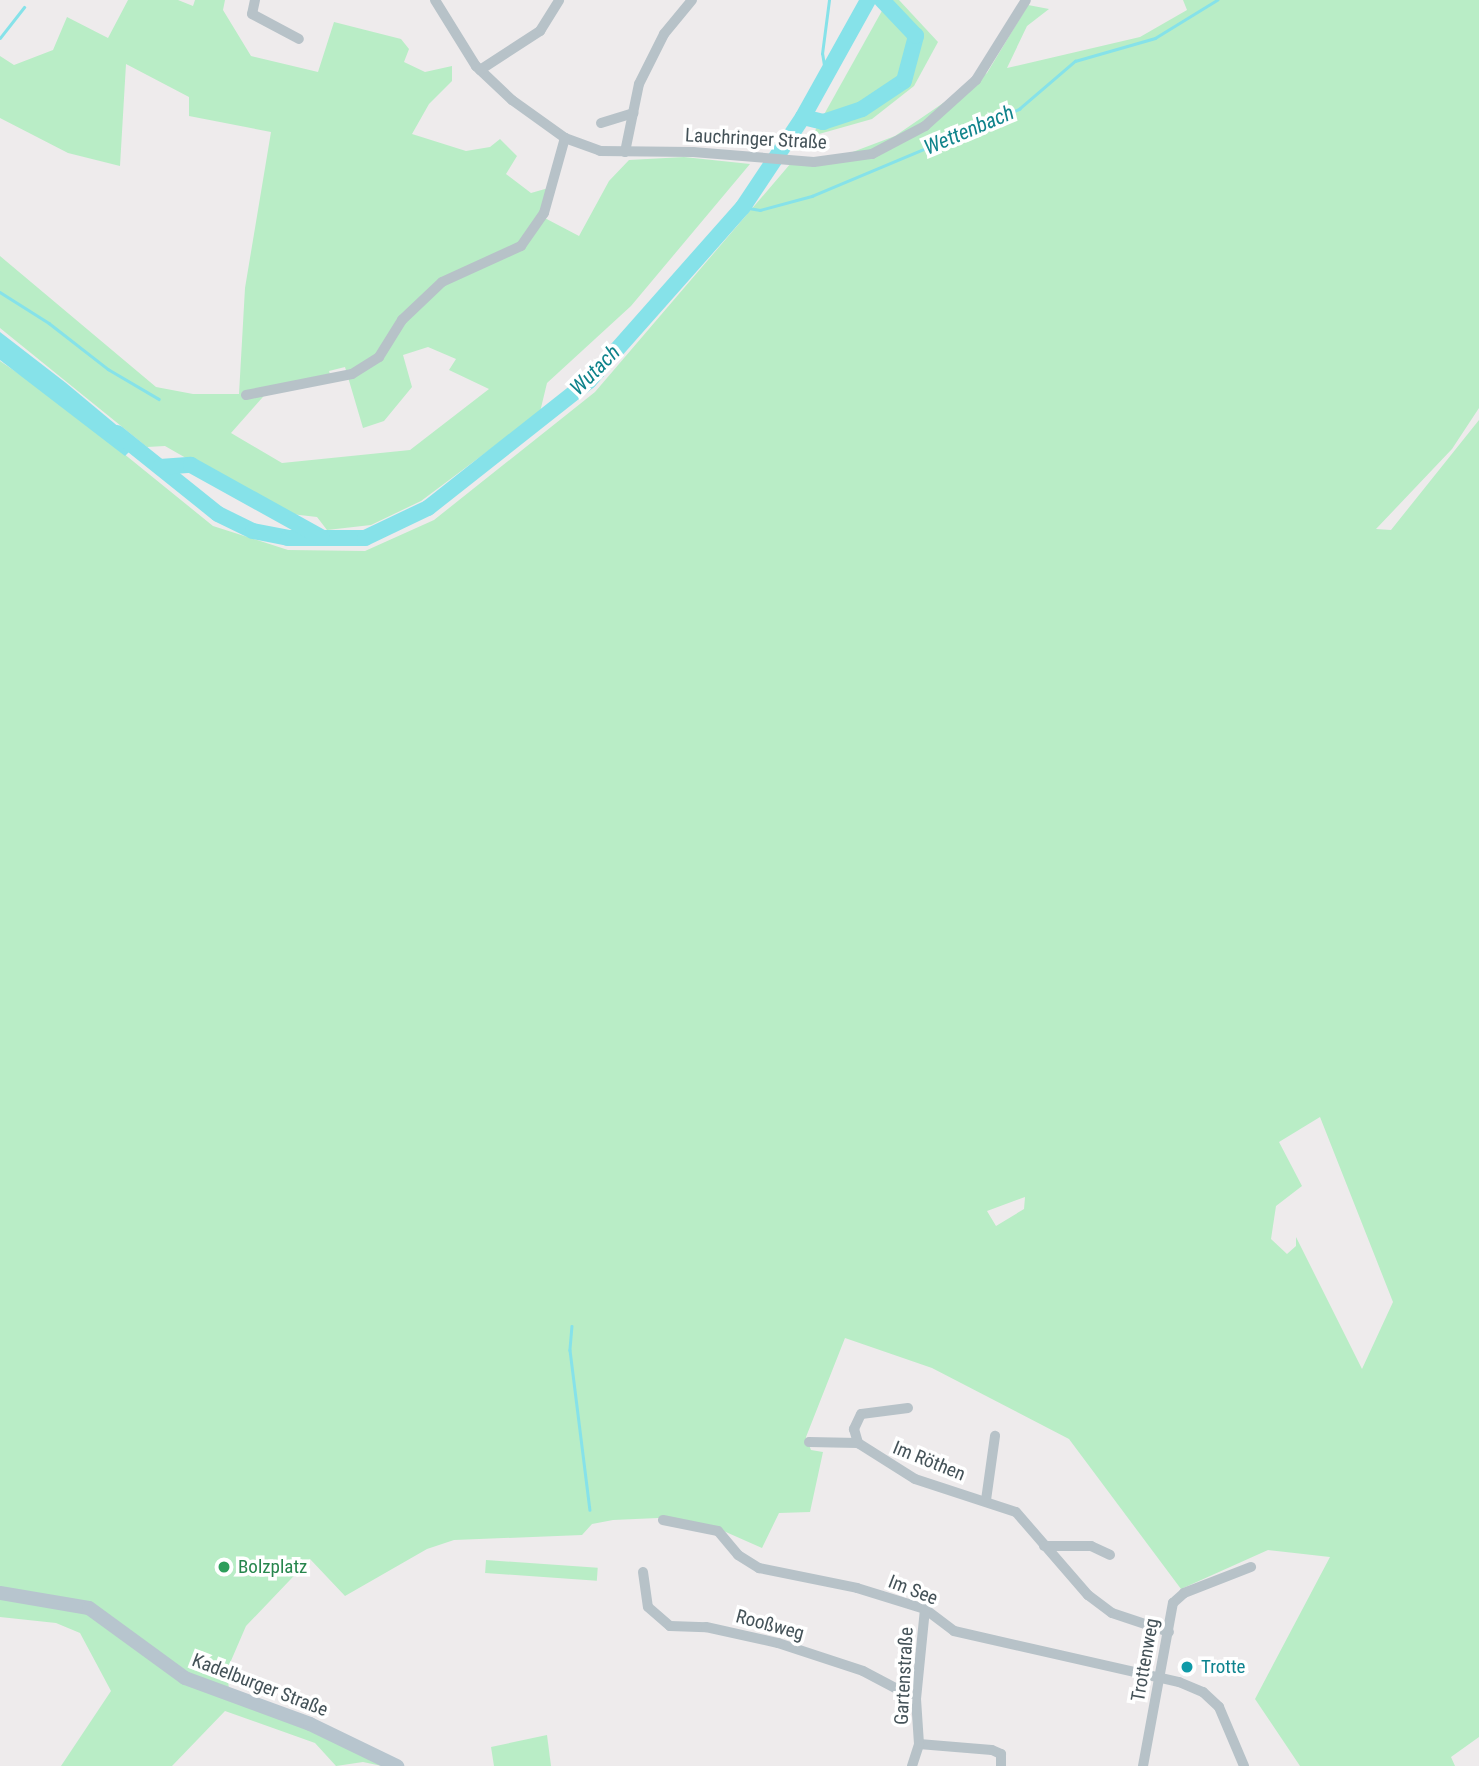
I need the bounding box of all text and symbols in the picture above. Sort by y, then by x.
water label: Wettenbach [920,100,1018,160]
street label: Lauchringer Straße [685,124,827,154]
water label: Wutach [565,340,625,400]
street label: Im Röthen [890,1436,968,1486]
place label: Bolzplatz [238,1556,307,1578]
marker: Bolzplatz [216,1559,232,1575]
street label: Im See [885,1570,941,1610]
street label: Rooßweg [733,1605,807,1645]
street label: Trottenweg [1126,1617,1164,1703]
street label: Gartenstraße [890,1627,918,1725]
street label: Kadelburger Straße [189,1649,331,1721]
place label: Trotte [1201,1656,1245,1678]
marker: Trotte [1179,1659,1195,1675]

